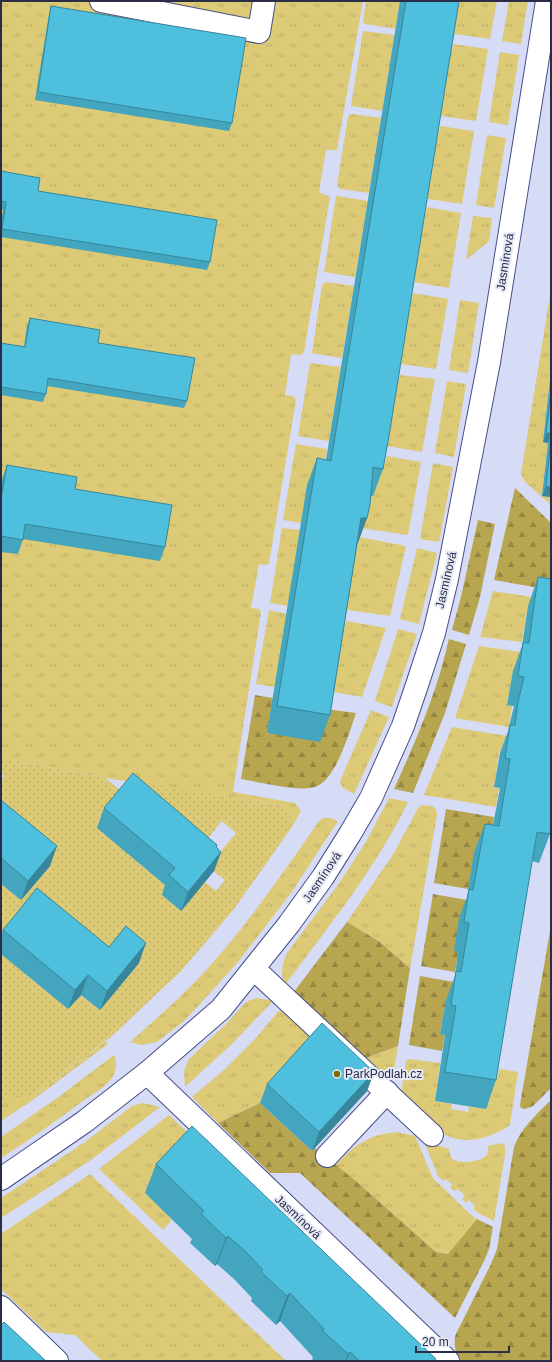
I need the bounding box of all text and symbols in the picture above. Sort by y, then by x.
street label: Jasmínová [494,232,517,292]
street label: Jasmínová [433,550,459,610]
street label: Jasmínová [300,849,344,905]
place label: ParkPodlah.cz [345,1067,422,1081]
marker: ParkPodlah.cz [332,1069,342,1079]
street label: Jasmínová [272,1192,324,1242]
scale bar [416,1328,509,1354]
text: 20 m [422,1335,449,1349]

